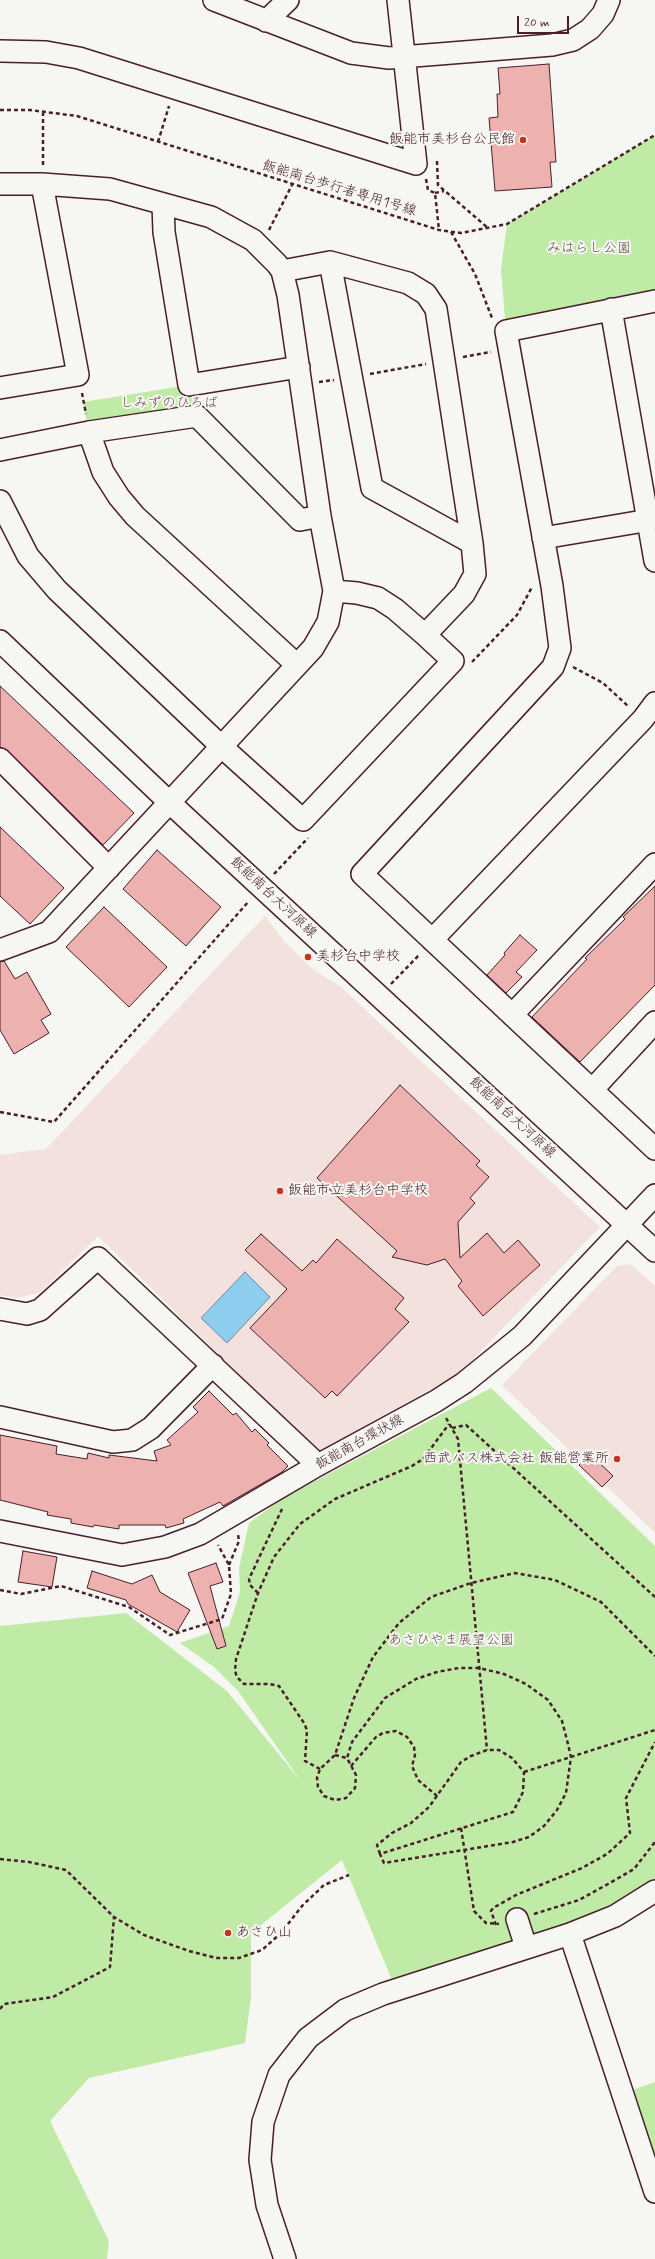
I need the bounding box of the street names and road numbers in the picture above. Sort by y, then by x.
street label: 飯能南台歩行者専用1号線 [260,158,418,220]
street label: 飯能南台大河原線 [226,854,320,942]
street label: 飯能南台大河原線 [465,1074,559,1162]
street label: 飯能南台環状線 [313,1412,407,1474]

